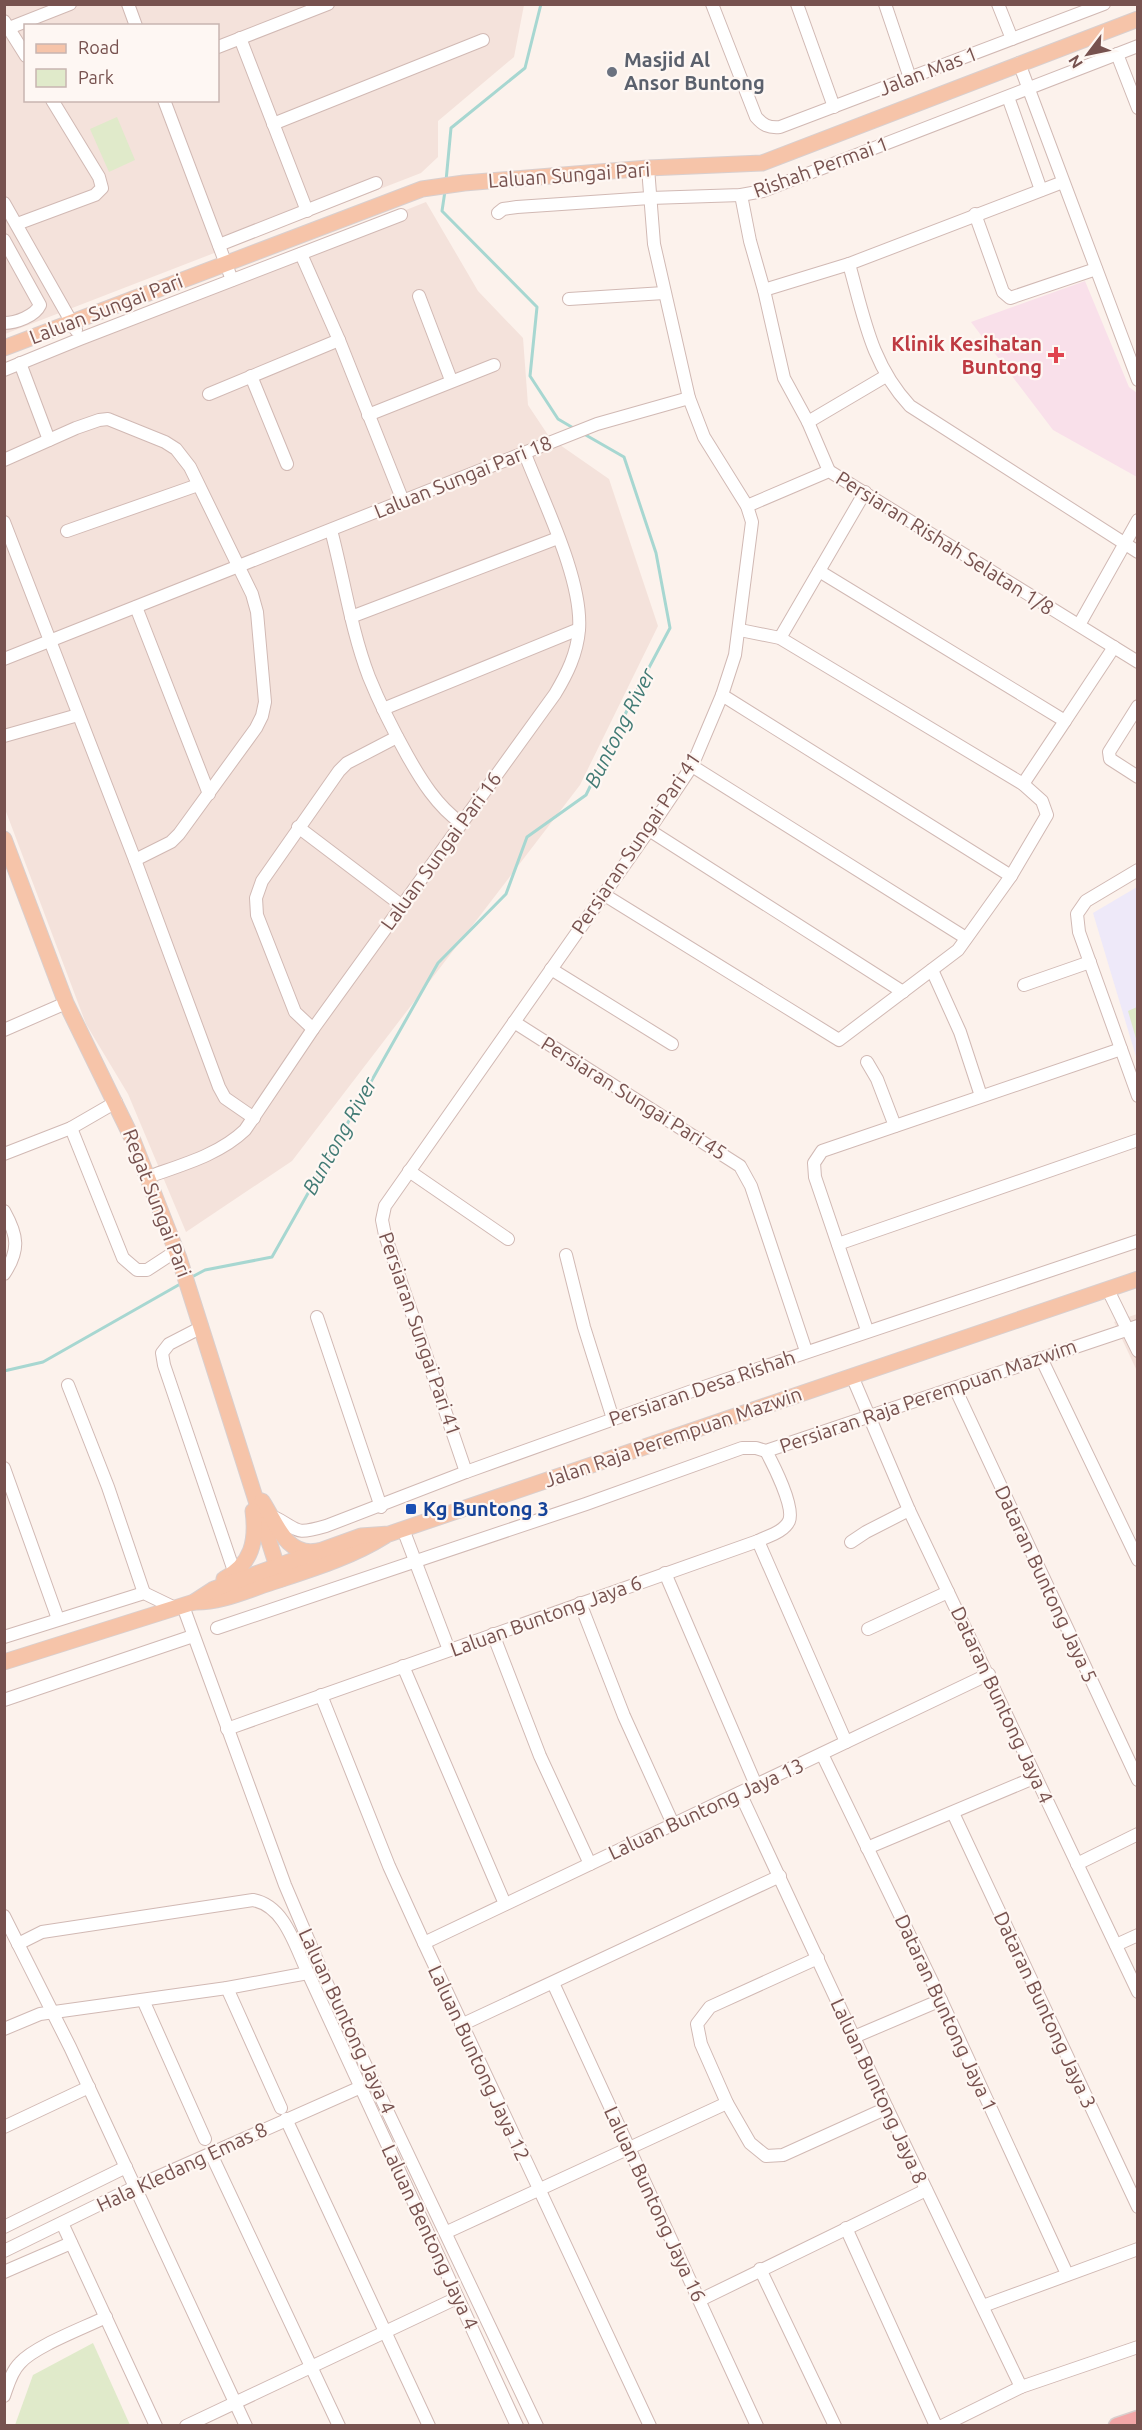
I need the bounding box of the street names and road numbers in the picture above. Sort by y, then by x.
street label: Jalan Mas 1 [875,41,980,100]
street label: Rishah Permai 1 [750,131,892,202]
street label: Laluan Sungai Pari [487,157,651,192]
street label: Laluan Sungai Pari [26,269,186,348]
street label: Laluan Sungai Pari 18 [371,430,555,523]
street label: Persiaran Rishah Selatan 1/8 [832,466,1058,619]
street label: Persiaran Sungai Pari 41 [566,748,705,938]
street label: Laluan Sungai Pari 16 [376,767,506,934]
street label: Persiaran Sungai Pari 45 [537,1031,731,1164]
street label: Regat Sungai Pari [119,1126,196,1280]
street label: Persiaran Sungai Pari 41 [375,1229,466,1439]
street label: Persiaran Raja Perempuan Mazwim [776,1334,1079,1457]
street label: Persiaran Desa Rishah [606,1345,798,1430]
street label: Jalan Raja Perempuan Mazwin [541,1382,805,1491]
street label: Dataran Buntong Jaya 5 [991,1482,1102,1686]
street label: Laluan Buntong Jaya 6 [447,1570,645,1661]
street label: Dataran Buntong Jaya 4 [947,1603,1058,1807]
street label: Laluan Buntong Jaya 13 [604,1753,807,1864]
street label: Dataran Buntong Jaya 3 [990,1908,1101,2112]
street label: Dataran Buntong Jaya 1 [891,1911,1002,2115]
street label: Laluan Buntong Jaya 4 [294,1924,401,2117]
street label: Laluan Buntong Jaya 12 [424,1961,535,2164]
street label: Laluan Buntong Jaya 8 [826,1994,933,2187]
street label: Laluan Buntong Jaya 16 [600,2102,711,2305]
street label: Hala Kledang Emas 8 [93,2117,271,2216]
street label: Laluan Bentong Jaya 4 [377,2141,483,2333]

